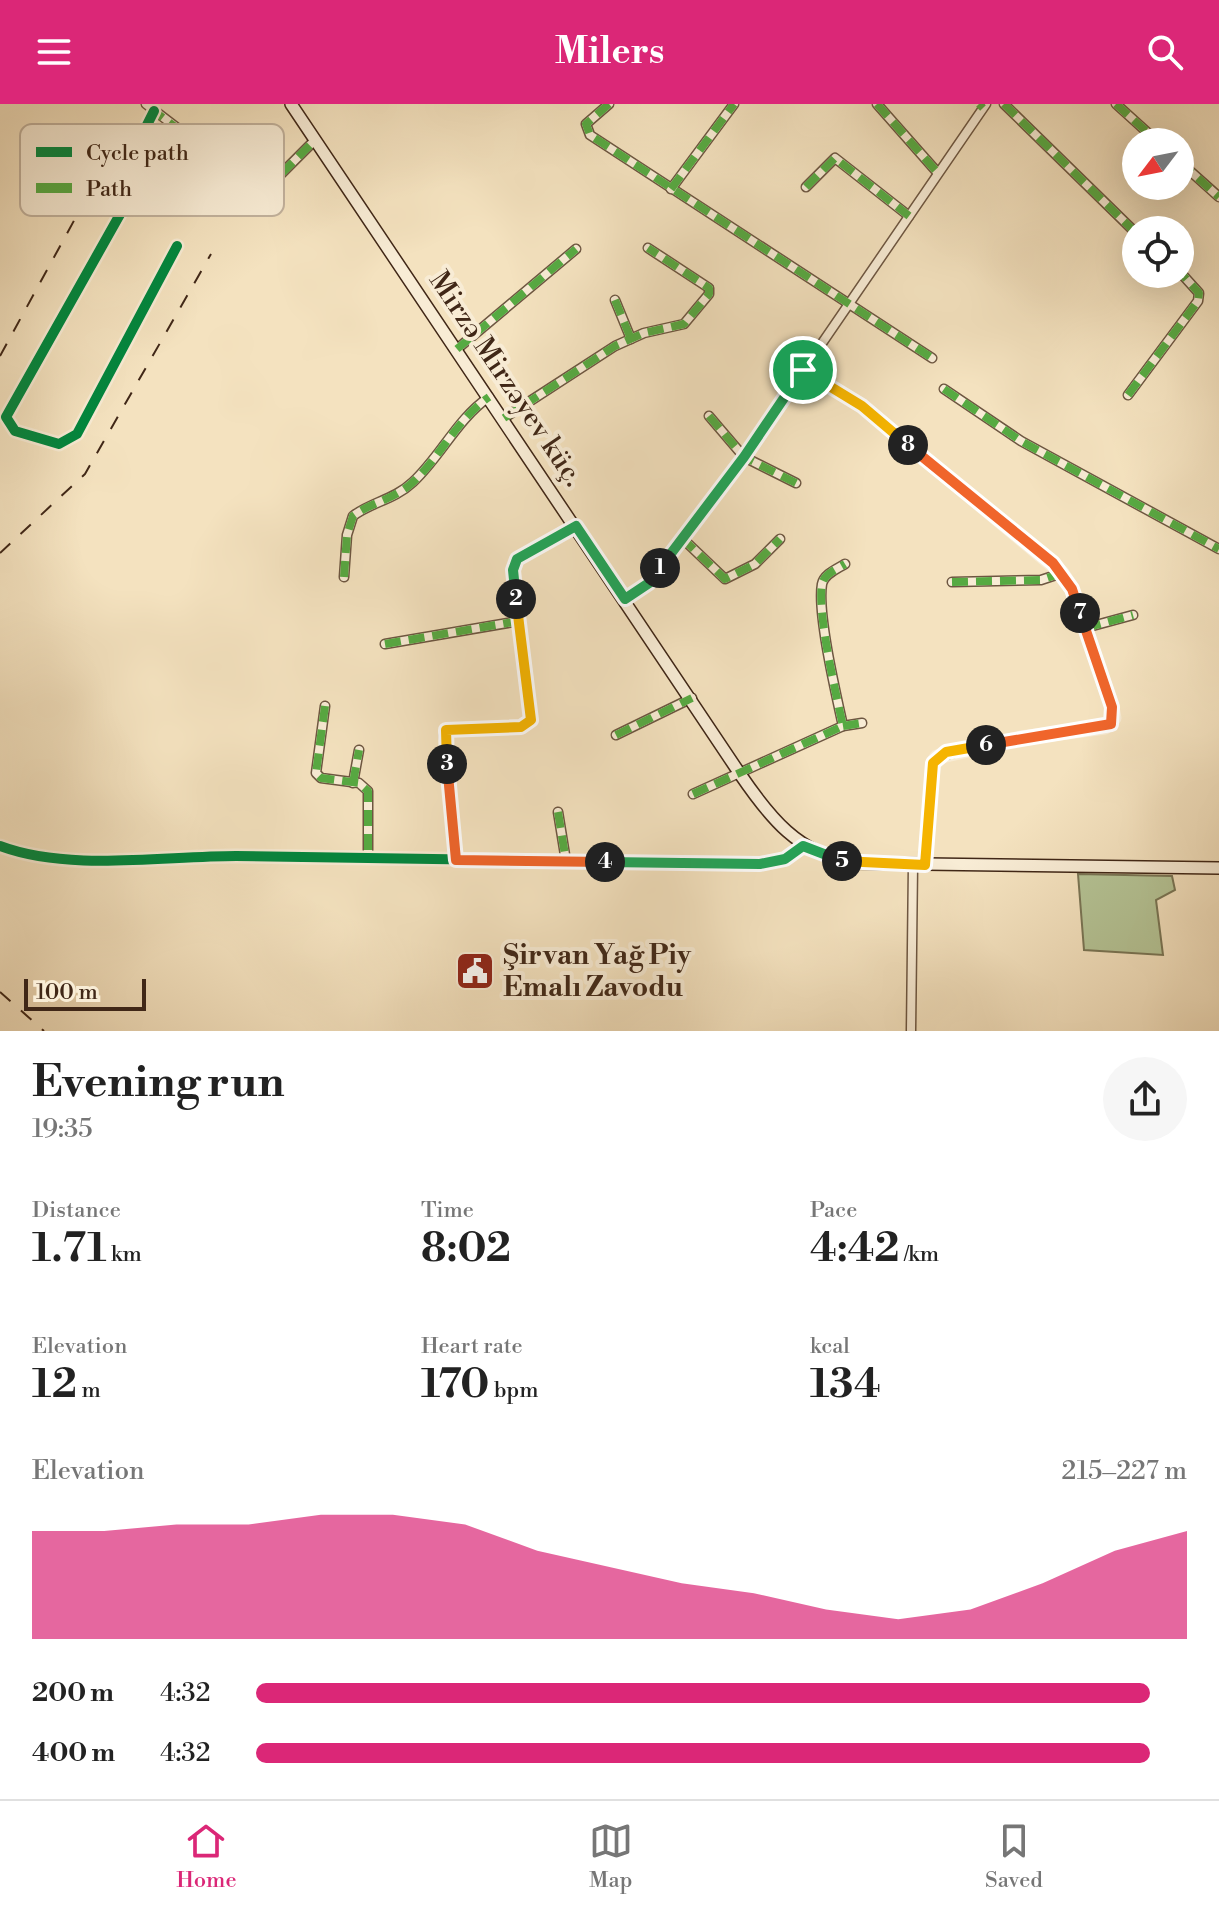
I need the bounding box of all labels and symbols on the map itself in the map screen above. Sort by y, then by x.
legend [20,124,284,216]
north arrow [1122,128,1194,200]
text: Cycle path [86,140,189,167]
text: Path [86,176,132,203]
street label: Mirzə Mirzəyev küç. [421,265,591,493]
pin [769,336,837,404]
pin: 8 [888,425,928,465]
pin: 1 [640,548,680,588]
pin: 2 [496,579,536,619]
pin: 7 [1060,593,1100,633]
pin: 6 [966,725,1006,765]
pin: 3 [427,744,467,784]
pin: 5 [822,841,862,881]
pin: 4 [585,842,625,882]
place label: Şirvan Yağ Piy Emalı Zavodu [503,938,692,1005]
public building icon: Şirvan Yağ Piy Emalı Zavodu [454,950,496,992]
scale bar [24,975,146,1011]

